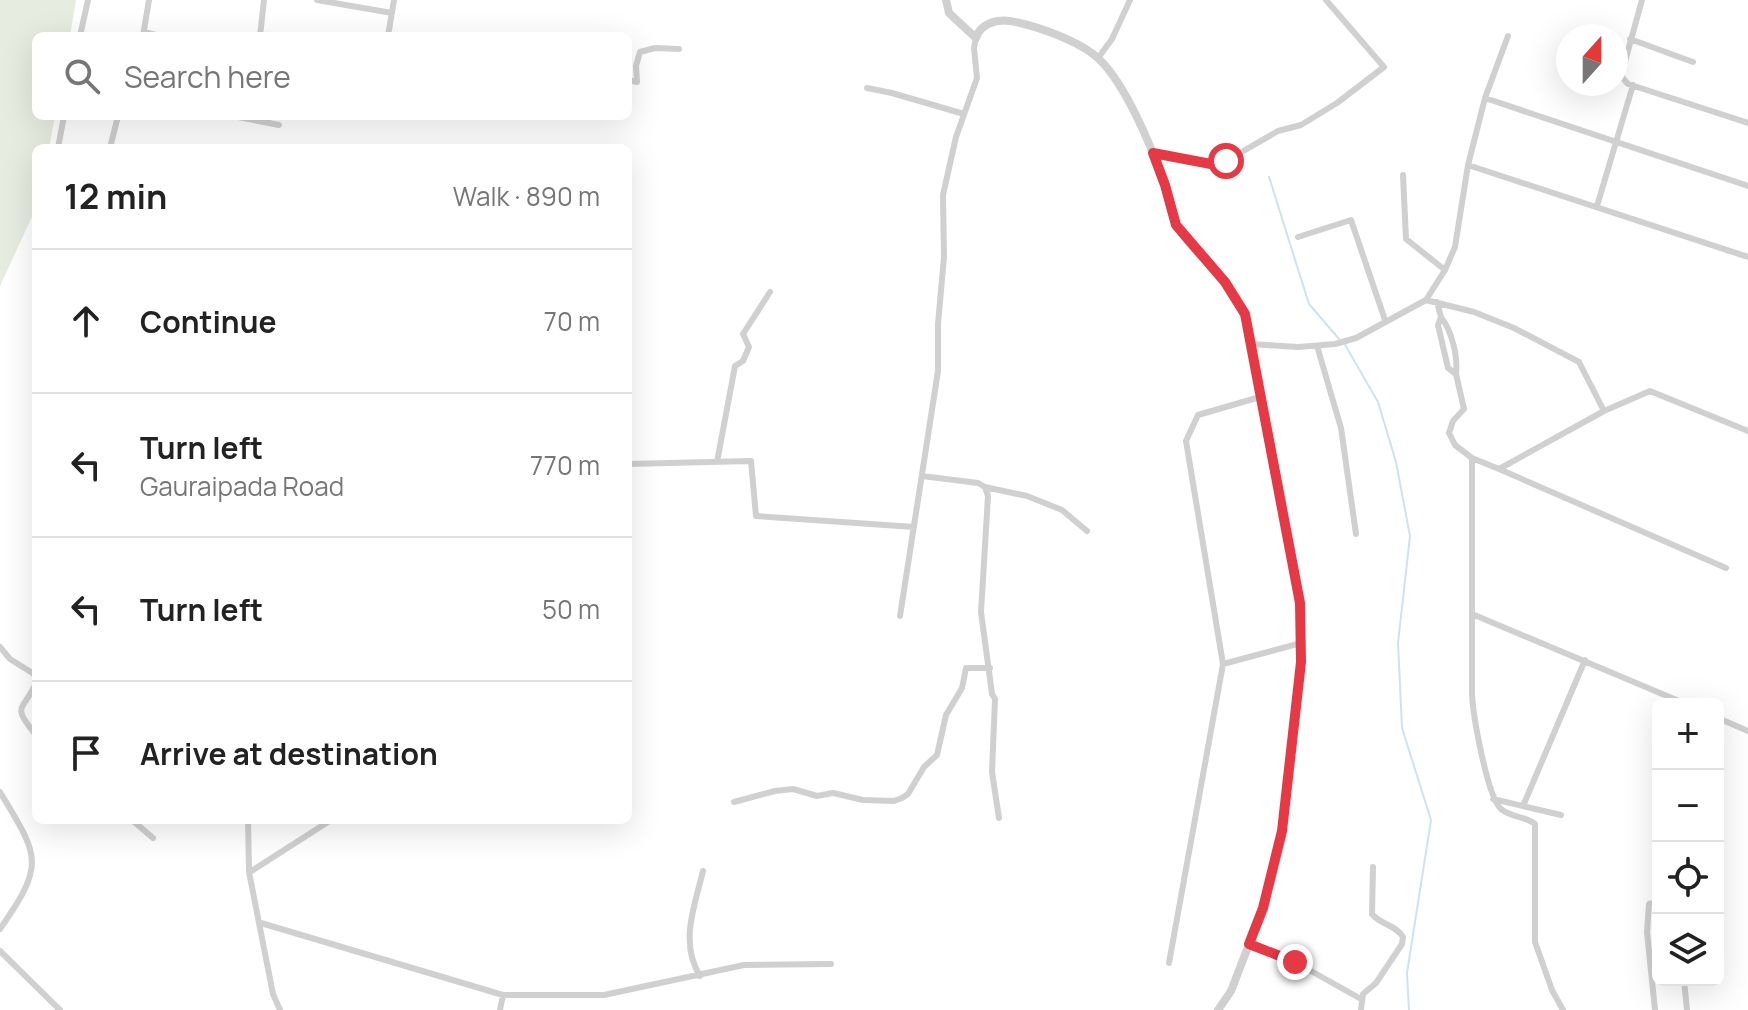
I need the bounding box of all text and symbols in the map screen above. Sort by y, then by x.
north arrow [1556,24,1628,96]
search box [32,32,632,120]
icon: search [60,54,104,98]
text: Search here [124,56,291,97]
route start [1208,143,1244,179]
text: 12 min [64,173,167,219]
text: Walk · 890 m [453,178,600,214]
icon: ahead [64,299,108,343]
text: Continue [140,301,276,342]
text: 70 m [544,303,600,339]
text: Turn left [140,427,263,468]
icon: left [64,443,108,487]
text: 770 m [530,447,600,483]
text: Gauraipada Road [140,468,344,504]
icon: left [64,587,108,631]
text: Turn left [140,589,263,630]
text: 50 m [542,591,600,627]
map controls [1652,698,1724,986]
button: + [1652,698,1724,770]
icon: arrive [64,731,108,775]
text: Arrive at destination [140,733,438,774]
button: − [1652,770,1724,842]
button: locate [1652,842,1724,914]
button: layers [1652,914,1724,986]
route end [1277,944,1313,980]

